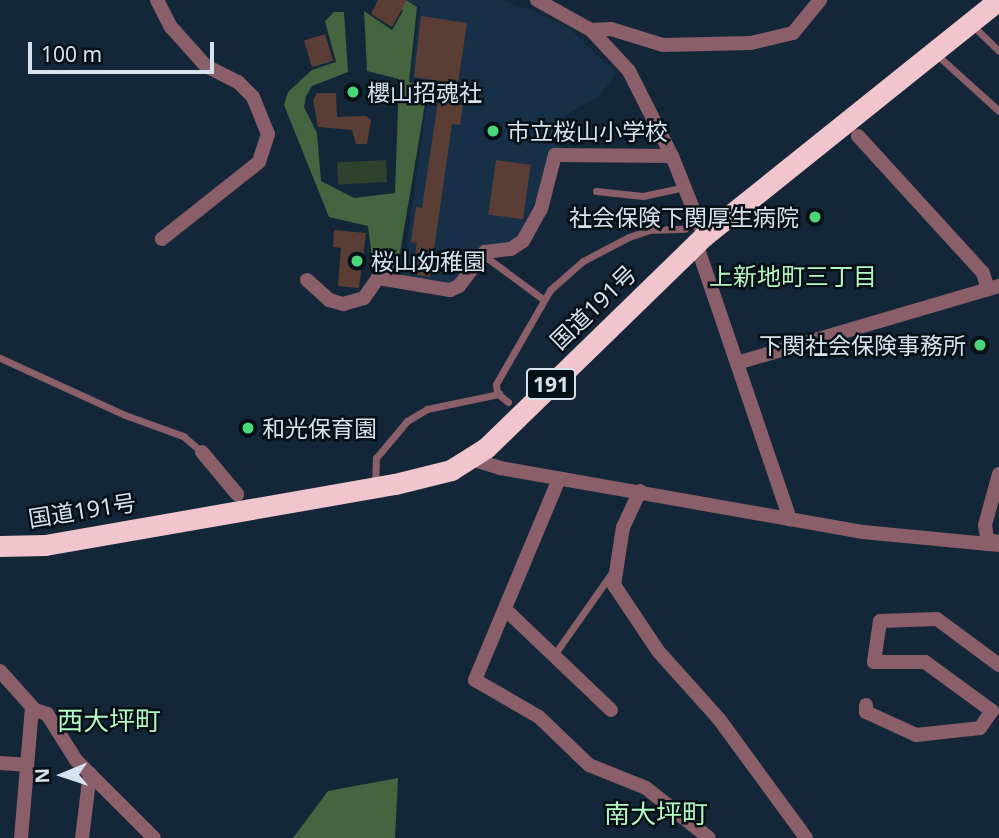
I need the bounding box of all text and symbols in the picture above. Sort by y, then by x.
scale bar [32,28,217,72]
text: 100 m [41,40,102,68]
place label: 櫻山招魂社 [367,78,482,106]
marker: 櫻山招魂社 [345,84,361,100]
place label: 市立桜山小学校 [507,117,668,145]
marker: 市立桜山小学校 [485,123,501,139]
place label: 社会保険下関厚生病院 [569,203,799,231]
marker: 社会保険下関厚生病院 [805,207,825,227]
place label: 桜山幼稚園 [371,247,486,275]
marker: 桜山幼稚園 [349,253,365,269]
street label: 国道191号 [544,259,642,355]
district label: 上新地町三丁目 [709,262,877,290]
place label: 下関社会保険事務所 [759,331,966,359]
marker: 下関社会保険事務所 [972,337,988,353]
road number: 191 [525,366,577,402]
place label: 和光保育園 [262,414,377,442]
marker: 和光保育園 [240,420,256,436]
street label: 国道191号 [26,488,138,532]
district label: 西大坪町 [57,705,161,737]
north arrow [28,740,98,810]
text: N [29,768,55,784]
district label: 南大坪町 [604,798,708,830]

